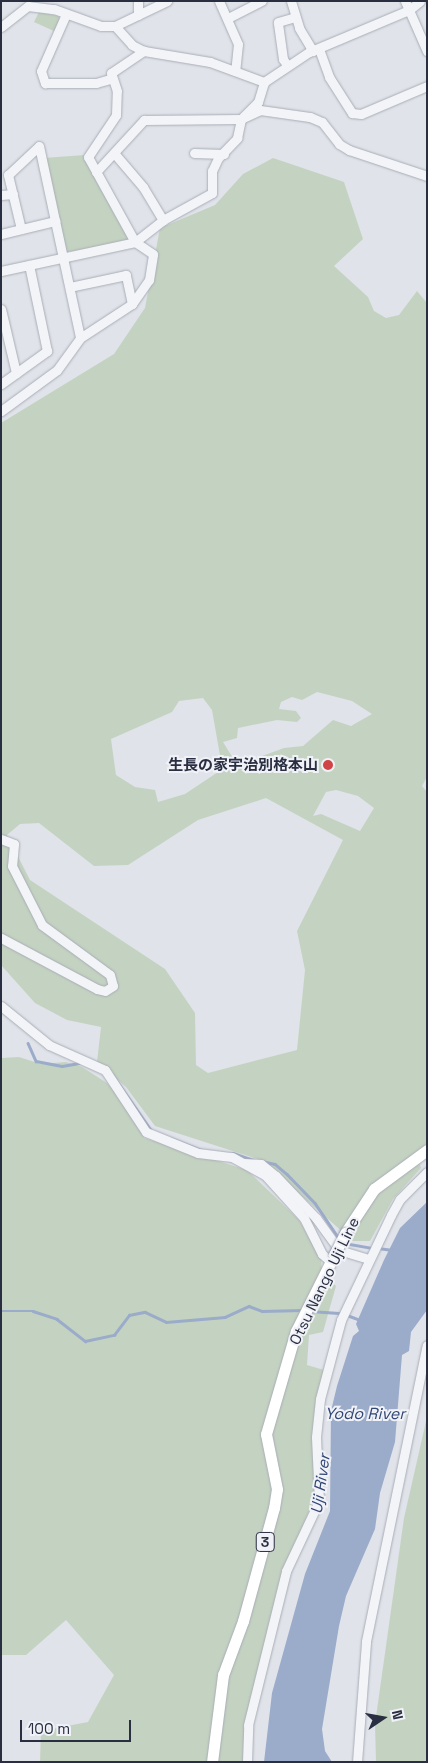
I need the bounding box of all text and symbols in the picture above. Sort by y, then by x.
place label: 生長の家宇治別格本山 [168,756,318,774]
marker: 生長の家宇治別格本山 [322,759,334,771]
street label: Otsu Nango Uji Line [285,1214,363,1348]
water label: Yodo River [325,1404,405,1424]
water label: Uji River [307,1453,335,1515]
road number: 3 [255,1530,275,1554]
north arrow [358,1693,408,1743]
text: N [388,1708,407,1721]
scale bar [22,1710,134,1742]
text: 100 m [28,1719,70,1738]

